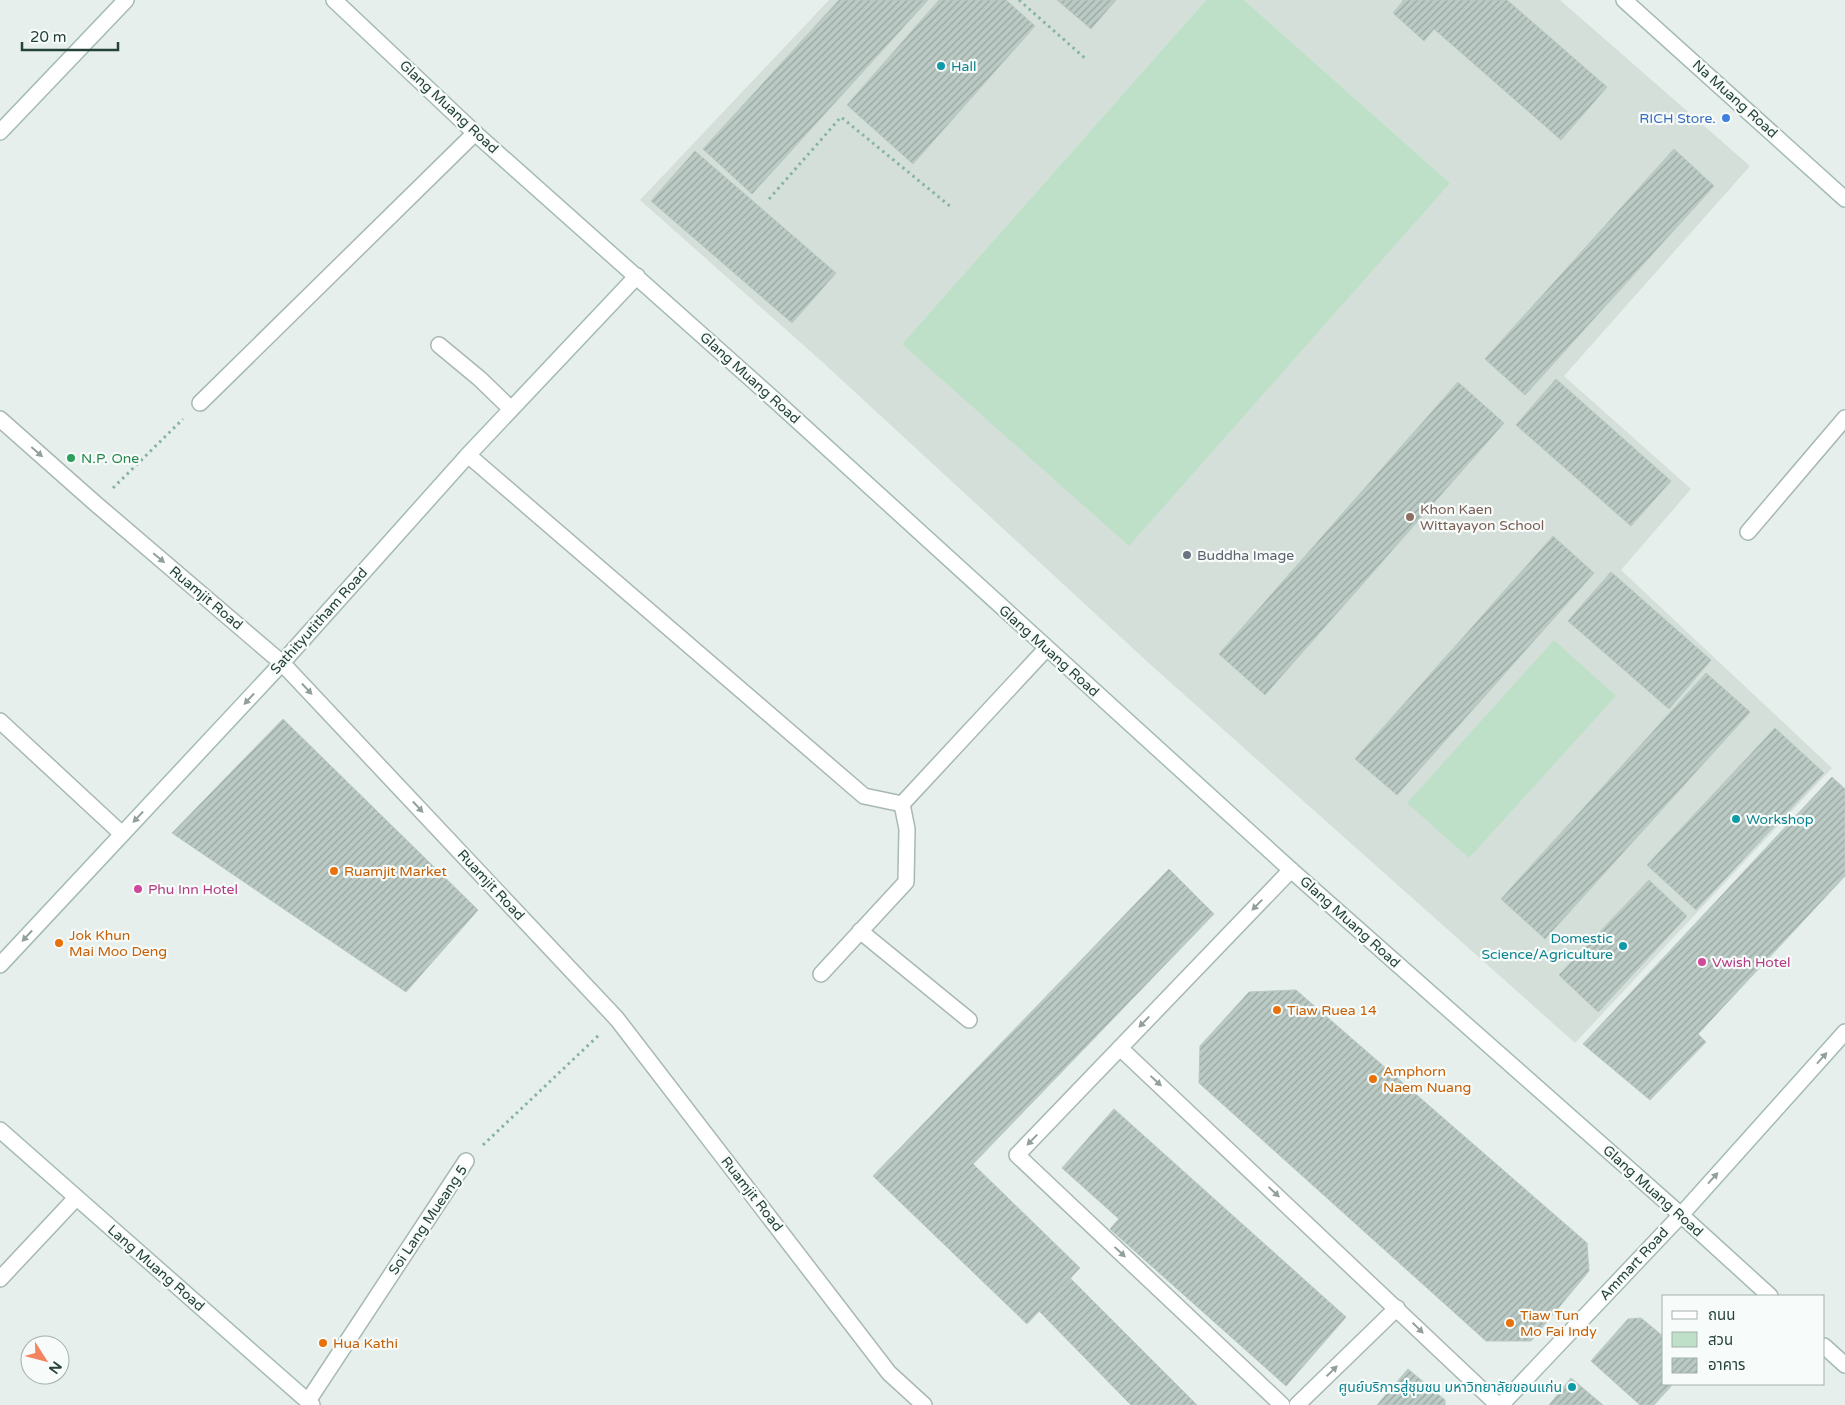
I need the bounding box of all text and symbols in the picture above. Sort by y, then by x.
scale bar [22,20,119,52]
text: 20 m [30,28,67,46]
street label: Na Muang Road [1689,56,1781,142]
street label: Glang Muang Road [396,57,502,157]
place label: Hall [951,58,976,75]
marker: Hall [935,60,947,72]
place label: RICH Store. [1639,110,1716,127]
marker: RICH Store. [1720,112,1732,124]
street label: Glang Muang Road [696,329,804,427]
one-way arrow [30,446,43,457]
place label: N.P. One [81,450,139,467]
marker: N.P. One [65,452,77,464]
place label: Khon Kaen Wittayayon School [1420,501,1544,534]
marker: Khon Kaen Wittayayon School [1404,511,1416,523]
place label: Buddha Image [1197,547,1294,564]
marker: Buddha Image [1181,549,1193,561]
one-way arrow [153,552,165,564]
street label: Ruamjit Road [166,562,246,634]
street label: Sathityutitham Road [267,564,371,678]
street label: Glang Muang Road [995,602,1103,700]
one-way arrow [301,683,313,695]
one-way arrow [243,692,255,704]
one-way arrow [412,801,424,813]
one-way arrow [132,811,144,823]
place label: Workshop [1746,811,1814,828]
marker: Workshop [1730,813,1742,825]
street label: Ruamjit Road [454,846,528,924]
place label: Ruamjit Market [344,863,447,880]
marker: Ruamjit Market [328,865,340,877]
street label: Glang Muang Road [1296,873,1404,971]
place label: Phu Inn Hotel [148,881,238,898]
marker: Phu Inn Hotel [132,883,144,895]
one-way arrow [1251,899,1263,911]
place label: Jok Khun Mai Moo Deng [69,927,167,960]
one-way arrow [21,930,33,942]
place label: Domestic Science/Agriculture [1482,930,1613,963]
marker: Jok Khun Mai Moo Deng [53,937,65,949]
marker: Domestic Science/Agriculture [1617,940,1629,952]
place label: Vwish Hotel [1712,954,1790,971]
marker: Vwish Hotel [1696,956,1708,968]
place label: Tiaw Ruea 14 [1287,1002,1377,1019]
marker: Tiaw Ruea 14 [1271,1004,1283,1016]
one-way arrow [1138,1016,1150,1028]
one-way arrow [1816,1052,1828,1064]
place label: Amphorn Naem Nuang [1383,1063,1471,1096]
marker: Amphorn Naem Nuang [1367,1073,1379,1085]
one-way arrow [1149,1075,1161,1087]
one-way arrow [1026,1133,1038,1145]
street label: Glang Muang Road [1599,1142,1707,1240]
street label: Ruamjit Road [717,1153,787,1235]
street label: Soi Lang Mueang 5 [385,1162,471,1278]
one-way arrow [1707,1173,1719,1185]
one-way arrow [1268,1186,1280,1198]
street label: Lang Muang Road [104,1221,208,1315]
street label: Ammart Road [1596,1224,1672,1304]
one-way arrow [1113,1246,1125,1258]
legend [1662,1295,1825,1385]
text: ถนน [1708,1306,1735,1324]
place label: Tiaw Tun Mo Fai Indy [1520,1307,1597,1340]
marker: Tiaw Tun Mo Fai Indy [1504,1317,1516,1329]
one-way arrow [1411,1322,1423,1334]
text: สวน [1708,1331,1733,1349]
north arrow [20,1335,70,1385]
place label: Hua Kathi [333,1335,398,1352]
marker: Hua Kathi [317,1337,329,1349]
text: อาคาร [1708,1356,1745,1374]
text: N [45,1358,65,1377]
one-way arrow [1326,1365,1338,1377]
place label: ศูนย์บริการสู่ชุมชน มหาวิทยาลัยขอนแก่น [1338,1379,1562,1396]
marker: ศูนย์บริการสู่ชุมชน มหาวิทยาลัยขอนแก่น [1566,1381,1578,1393]

